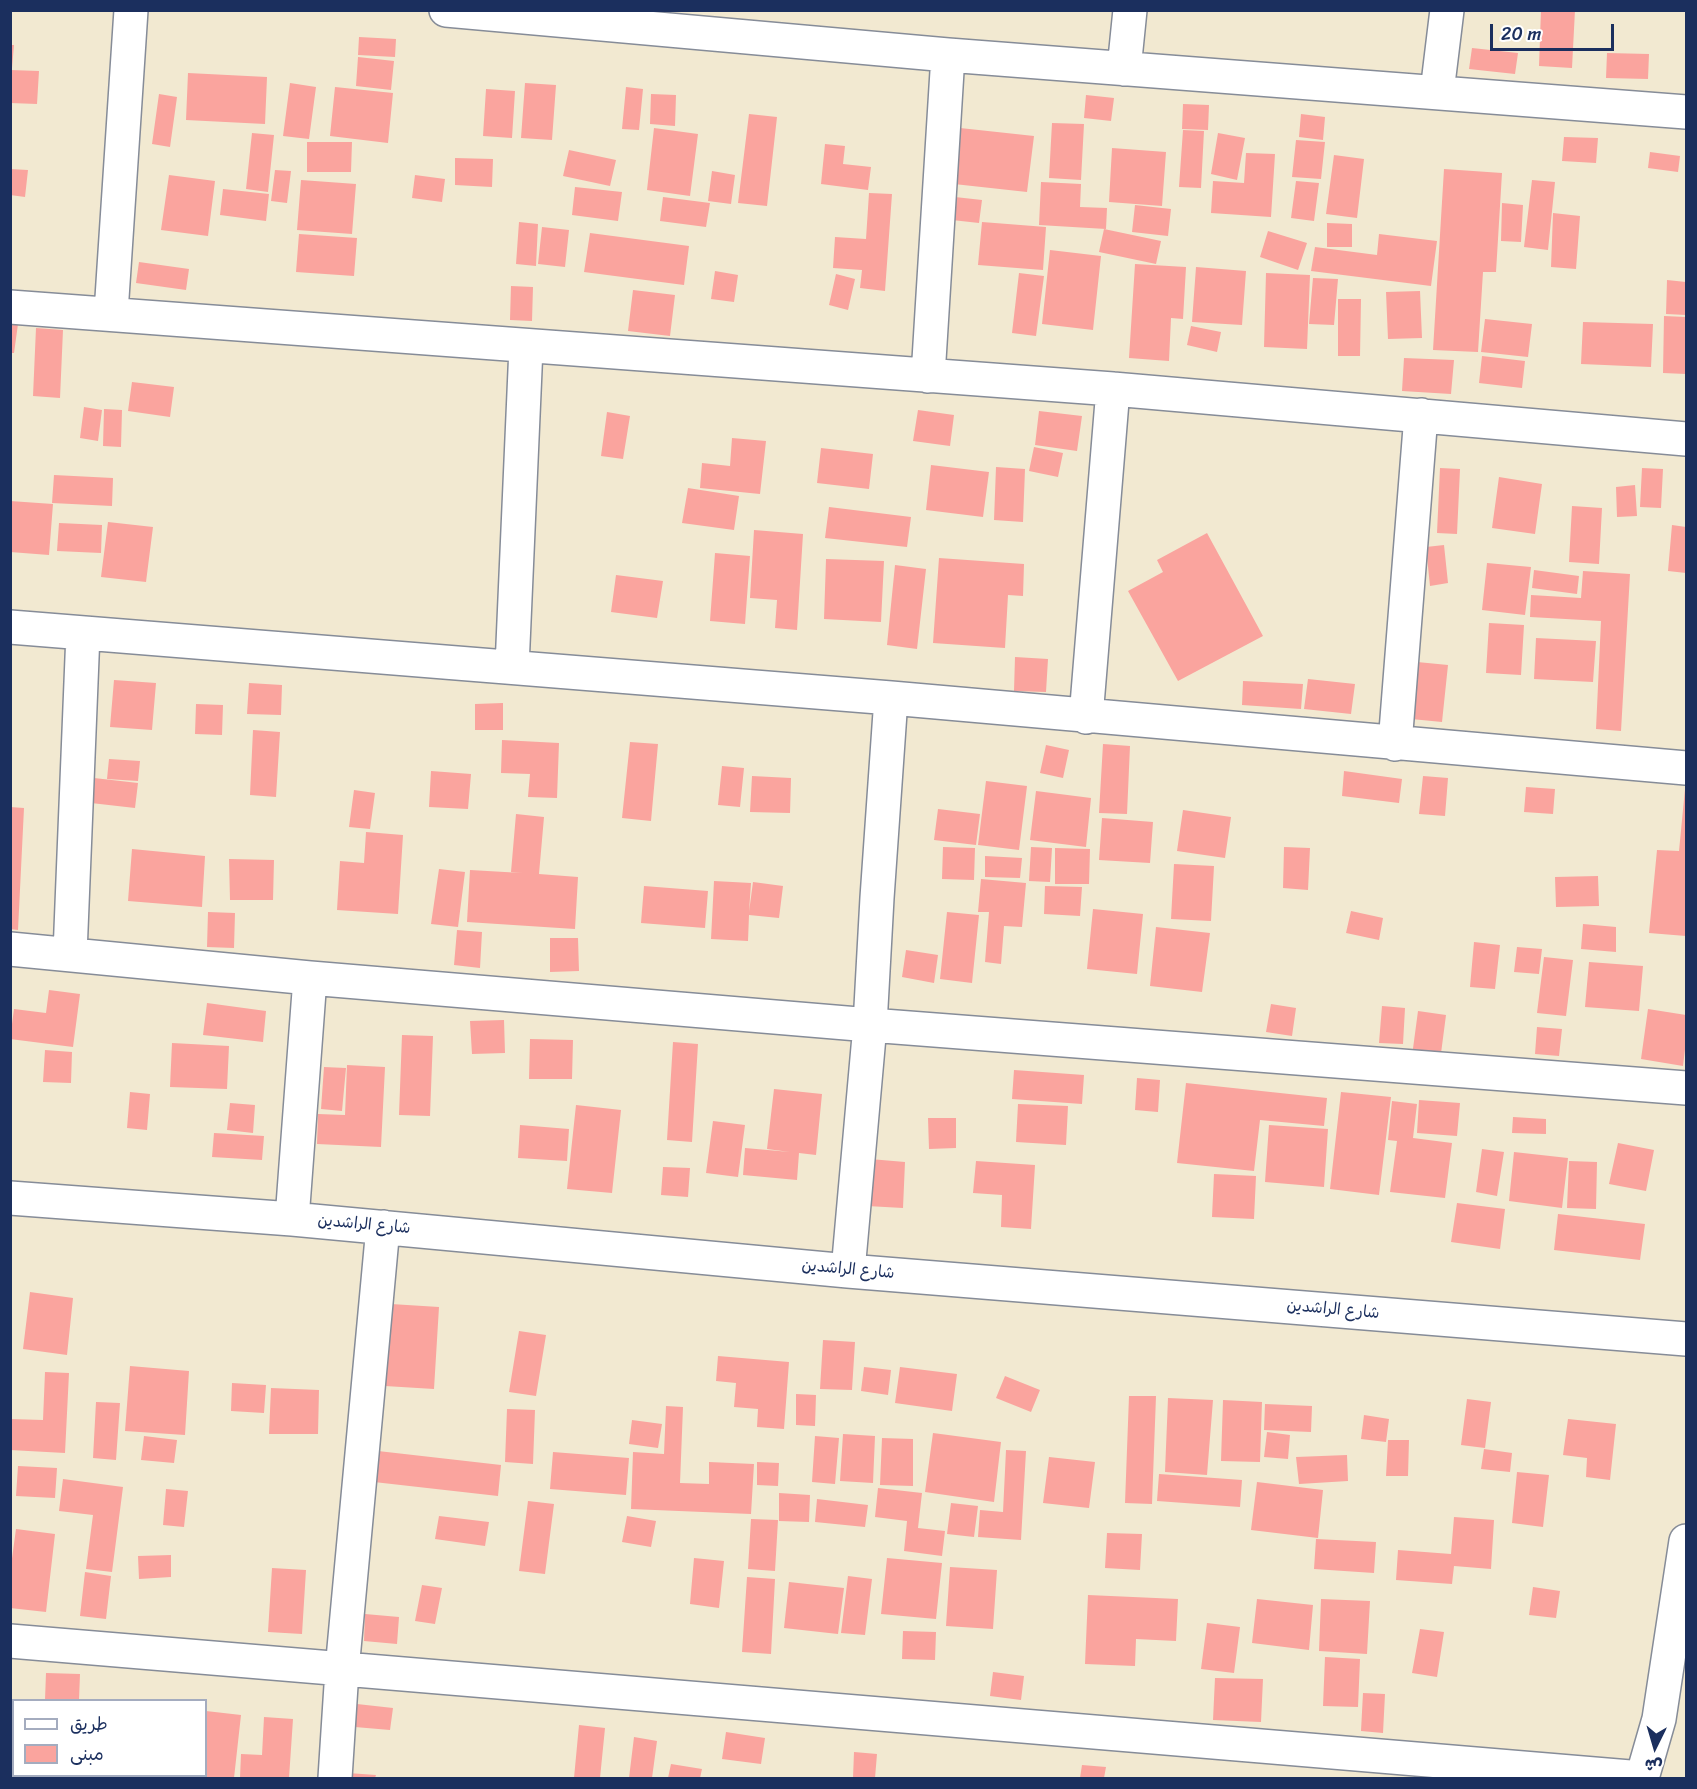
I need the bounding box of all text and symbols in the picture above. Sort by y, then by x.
scale bar [1493,12,1618,50]
text: 20 m [1501,18,1541,50]
street label: شارع الراشدين [317,1211,411,1239]
street label: شارع الراشدين [801,1256,895,1284]
street label: شارع الراشدين [1286,1296,1380,1324]
legend [12,1699,207,1777]
text: طريق [70,1708,108,1740]
north arrow [1625,1717,1685,1777]
text: مبنى [70,1738,104,1770]
text: ش [1643,1750,1663,1781]

